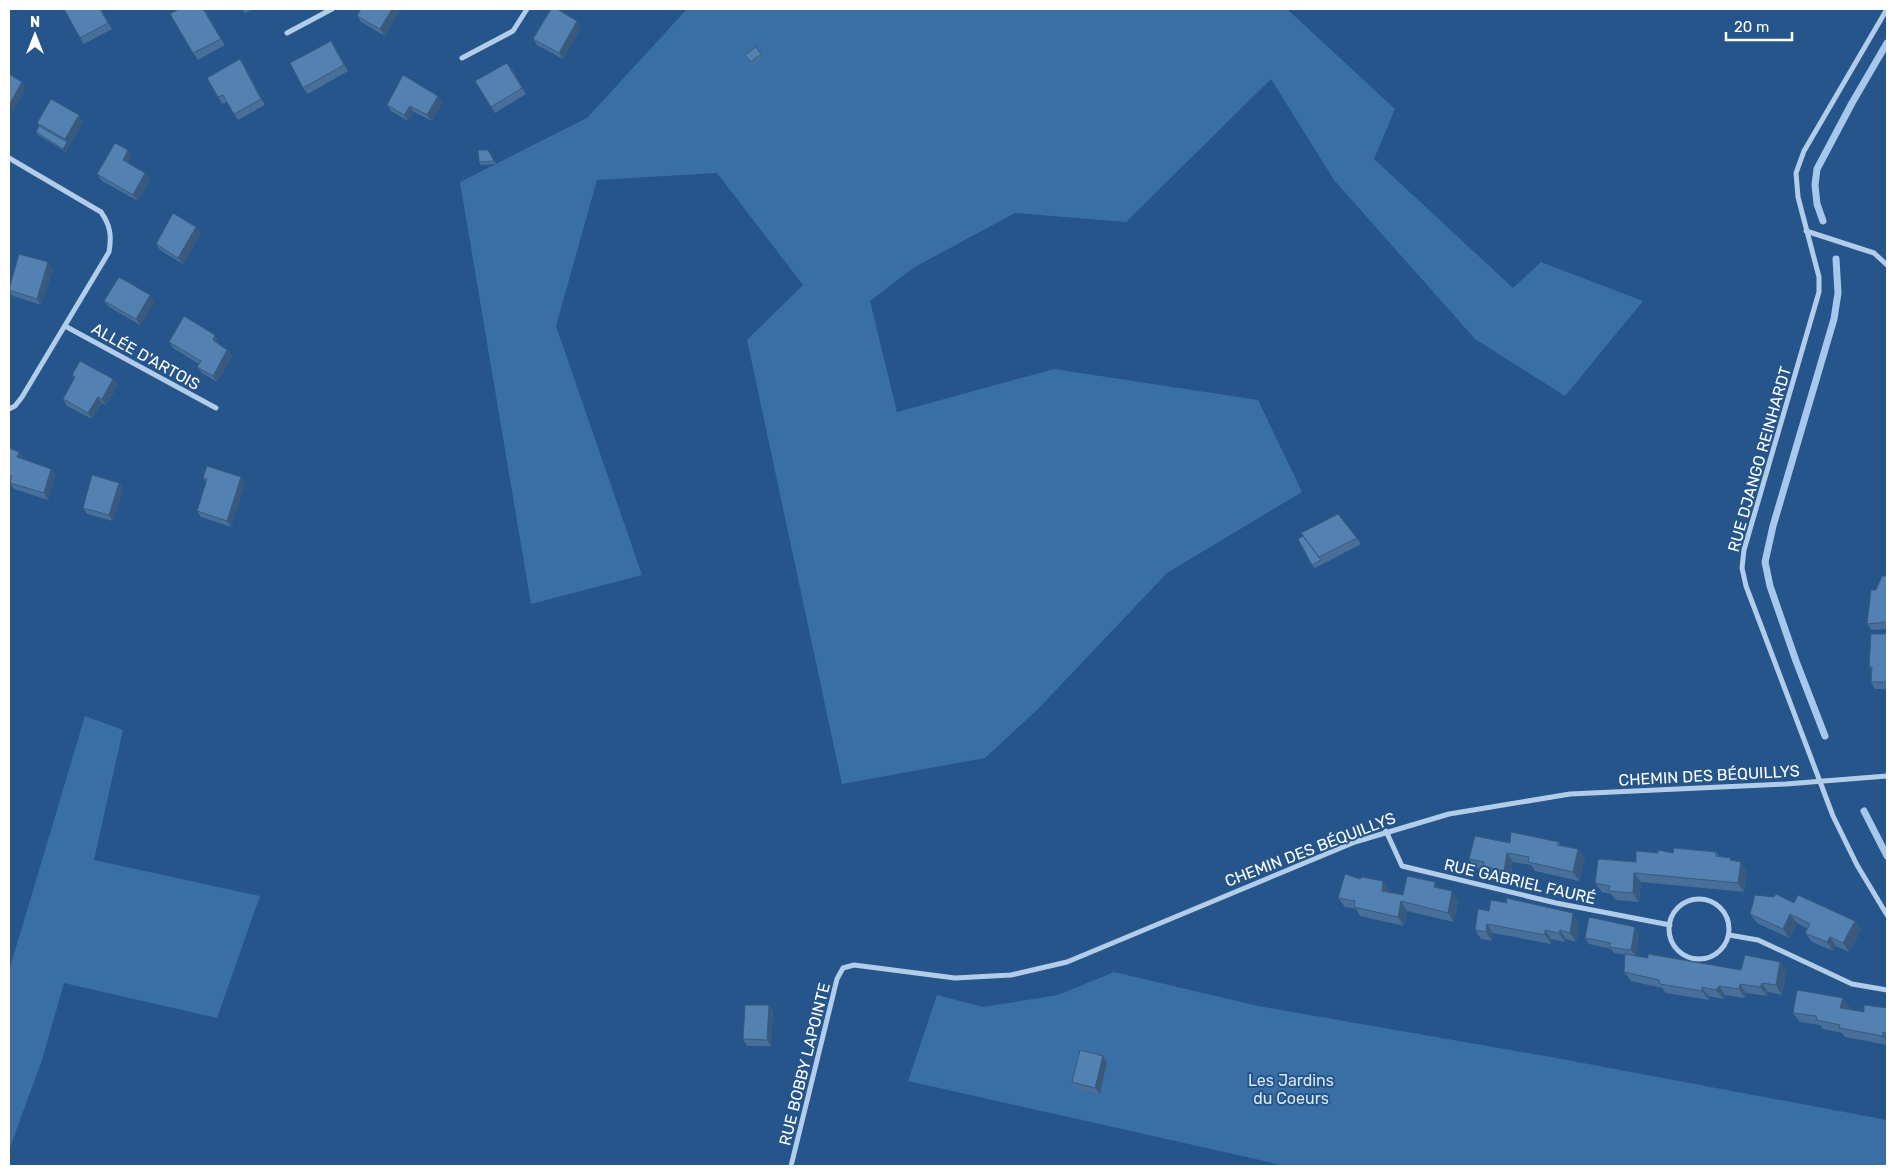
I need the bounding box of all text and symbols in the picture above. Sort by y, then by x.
north arrow [10,10,60,60]
scale bar [1726,10,1792,42]
text: N [30,14,40,31]
text: 20 m [1734,18,1769,36]
street label: ALLÉE D'ARTOIS [88,319,203,394]
street label: RUE DJANGO REINHARDT [1724,364,1795,554]
street label: CHEMIN DES BÉQUILLYS [1618,761,1800,790]
street label: CHEMIN DES BÉQUILLYS [1222,808,1398,891]
street label: RUE GABRIEL FAURÉ [1442,855,1598,908]
street label: RUE BOBBY LAPOINTE [775,981,834,1147]
park label: Les Jardins du Coeurs [1248,1071,1334,1108]

